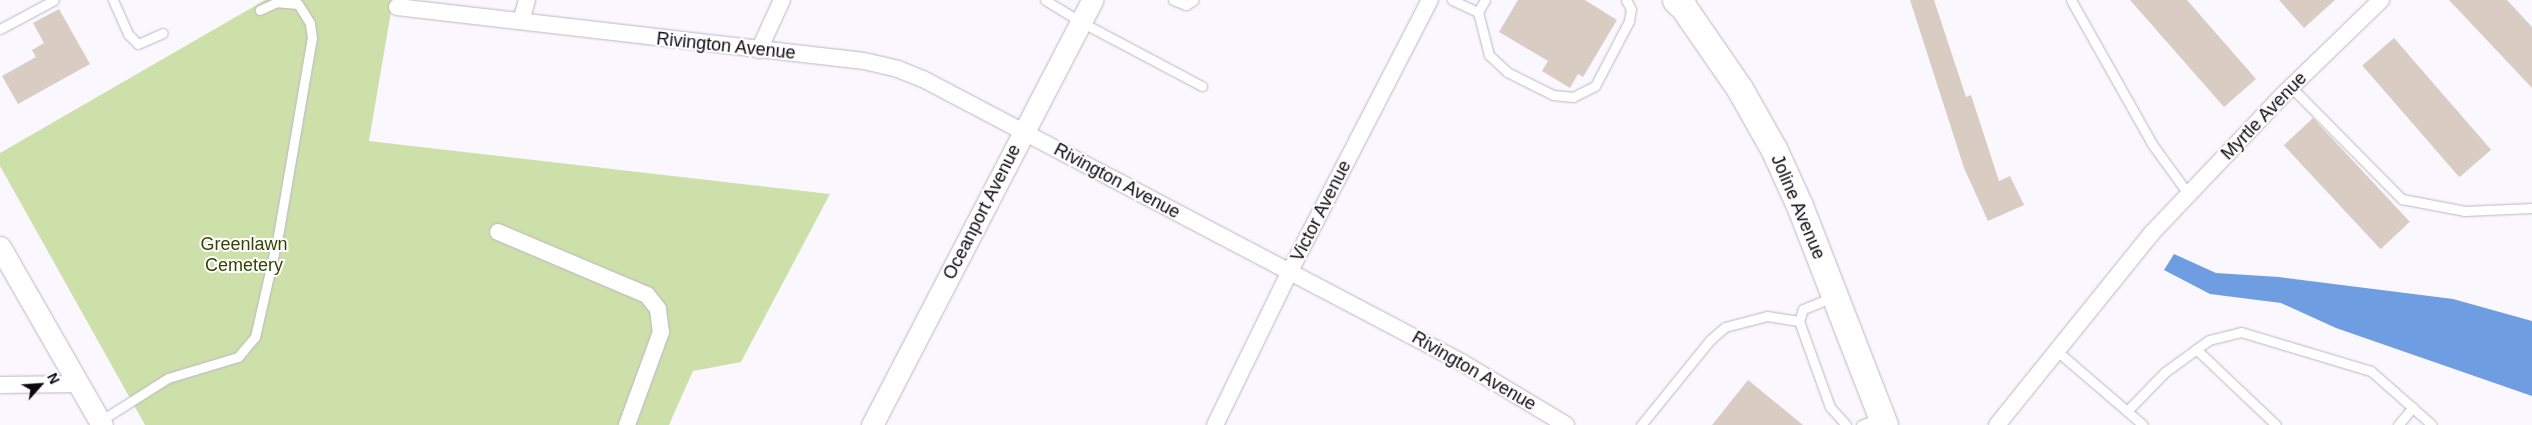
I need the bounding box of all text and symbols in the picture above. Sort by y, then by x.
street label: Rivington Avenue [655,28,797,64]
street label: Myrtle Avenue [2216,67,2312,165]
street label: Rivington Avenue [1050,138,1184,224]
street label: Oceanport Avenue [938,140,1026,284]
street label: Joline Avenue [1766,151,1830,263]
street label: Victor Avenue [1286,156,1356,266]
park label: Greenlawn Cemetery [200,234,288,276]
street label: Rivington Avenue [1408,326,1540,416]
north arrow [15,360,65,410]
text: N [44,370,63,386]

